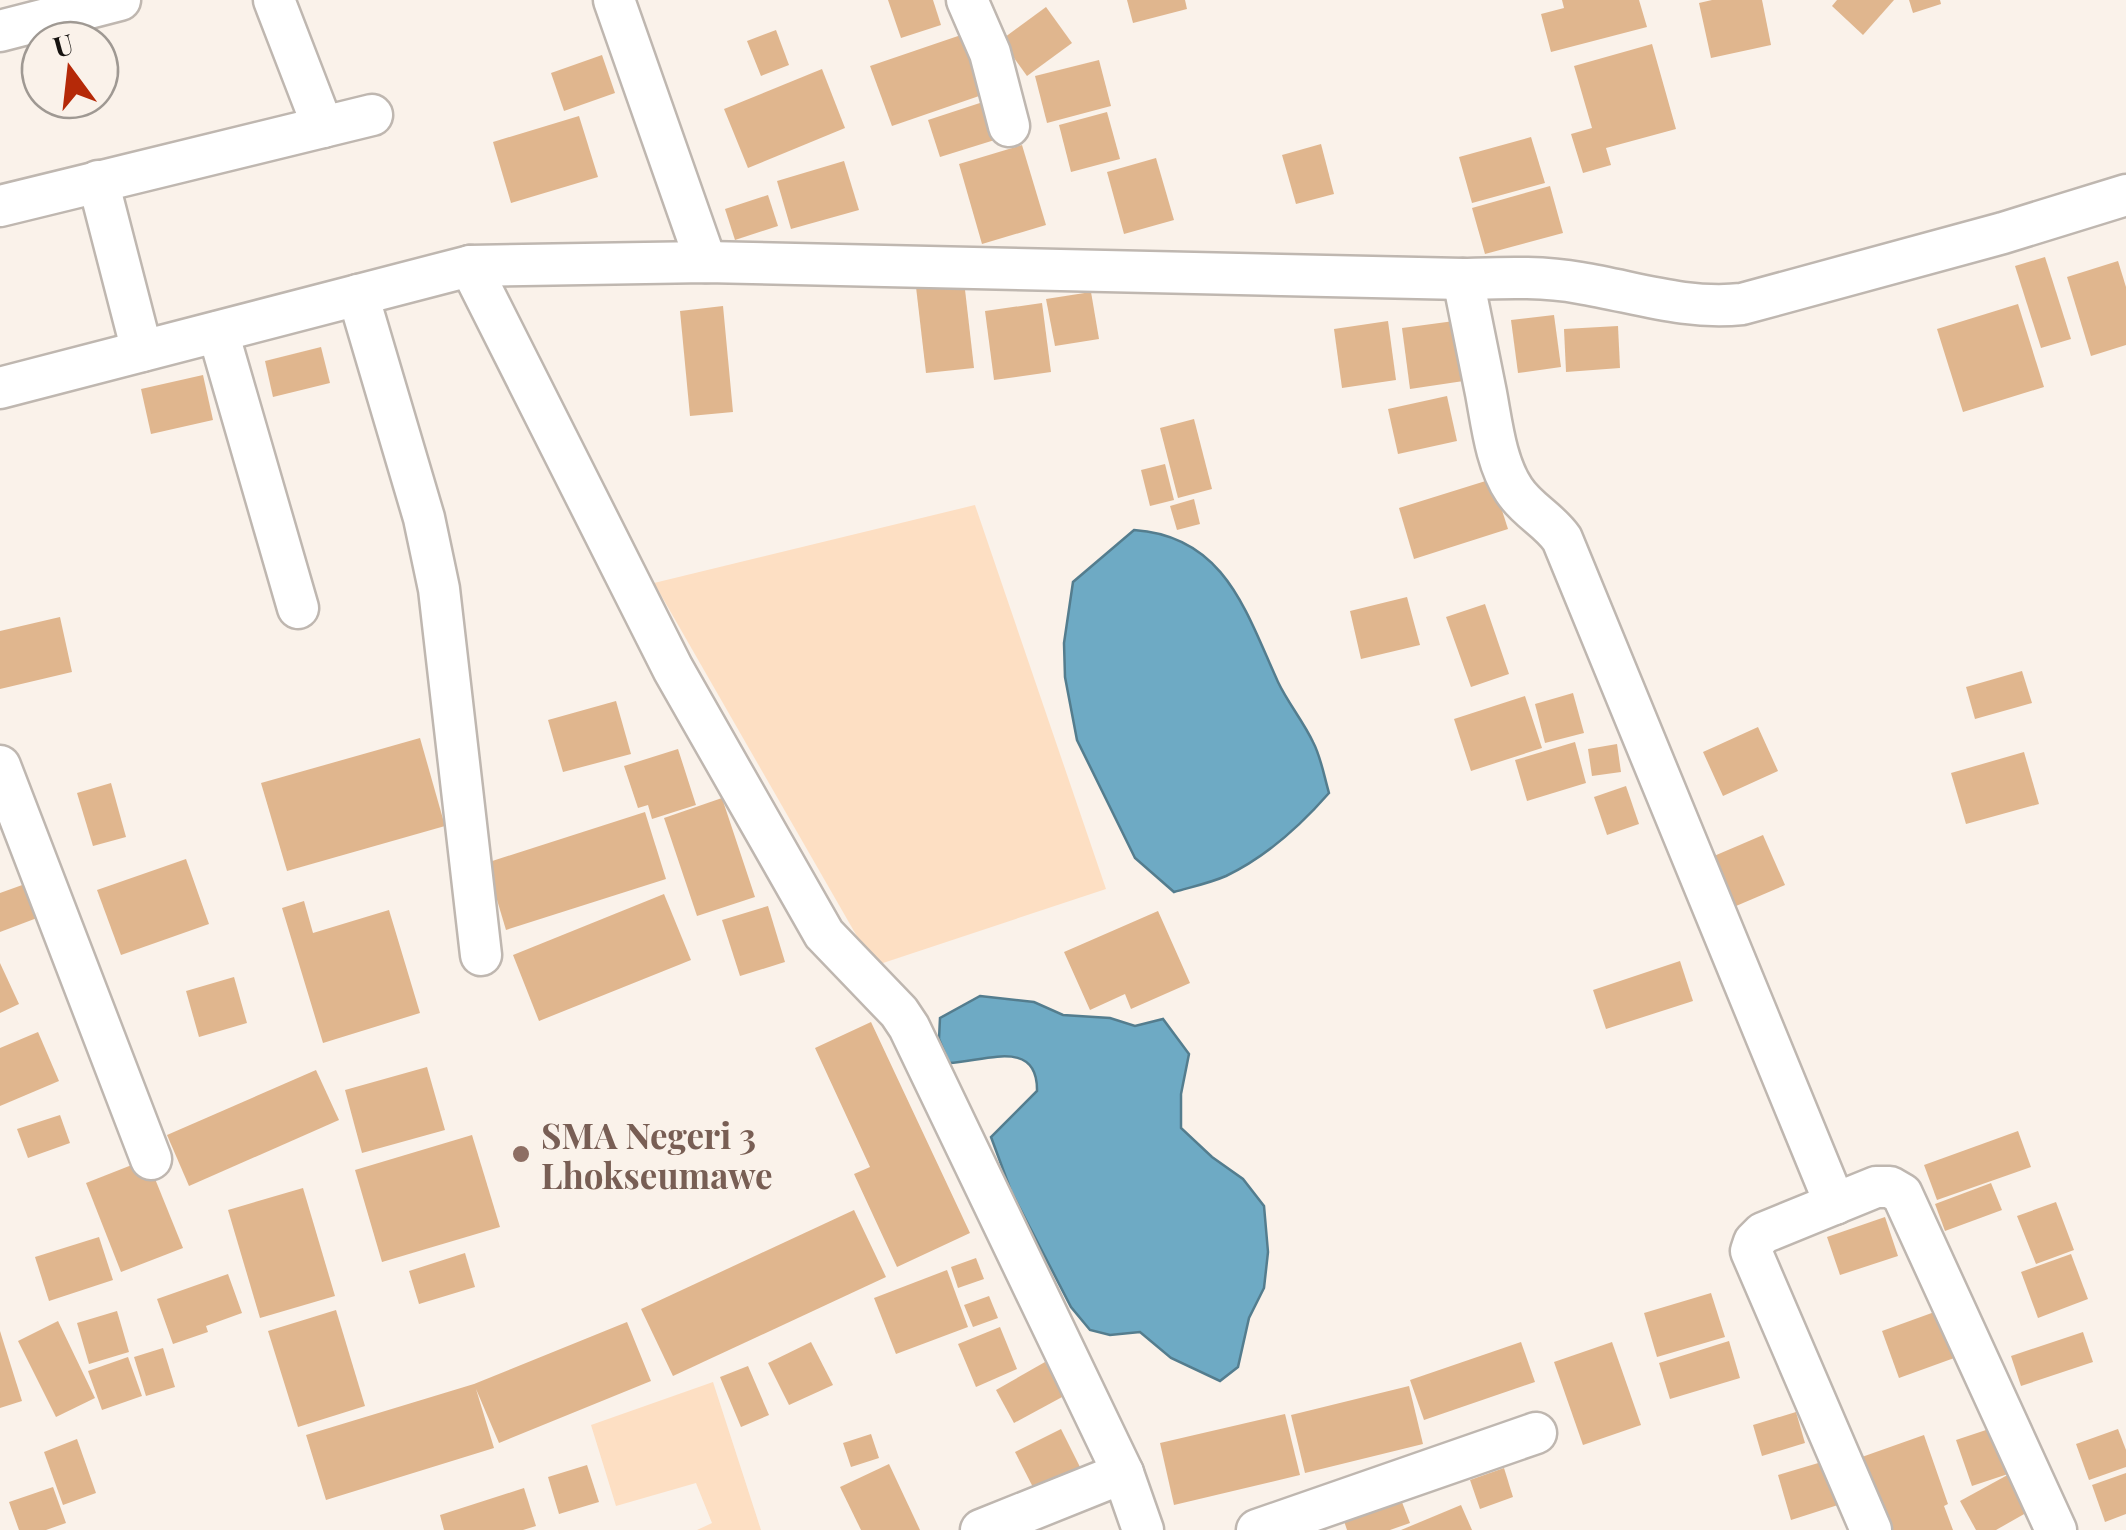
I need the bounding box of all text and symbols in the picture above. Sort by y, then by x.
north arrow [20,20,120,120]
text: U [49,24,77,65]
place label: SMA Negeri 3 Lhokseumawe [541,1111,773,1198]
marker: SMA Negeri 3 Lhokseumawe [510,1143,532,1165]

